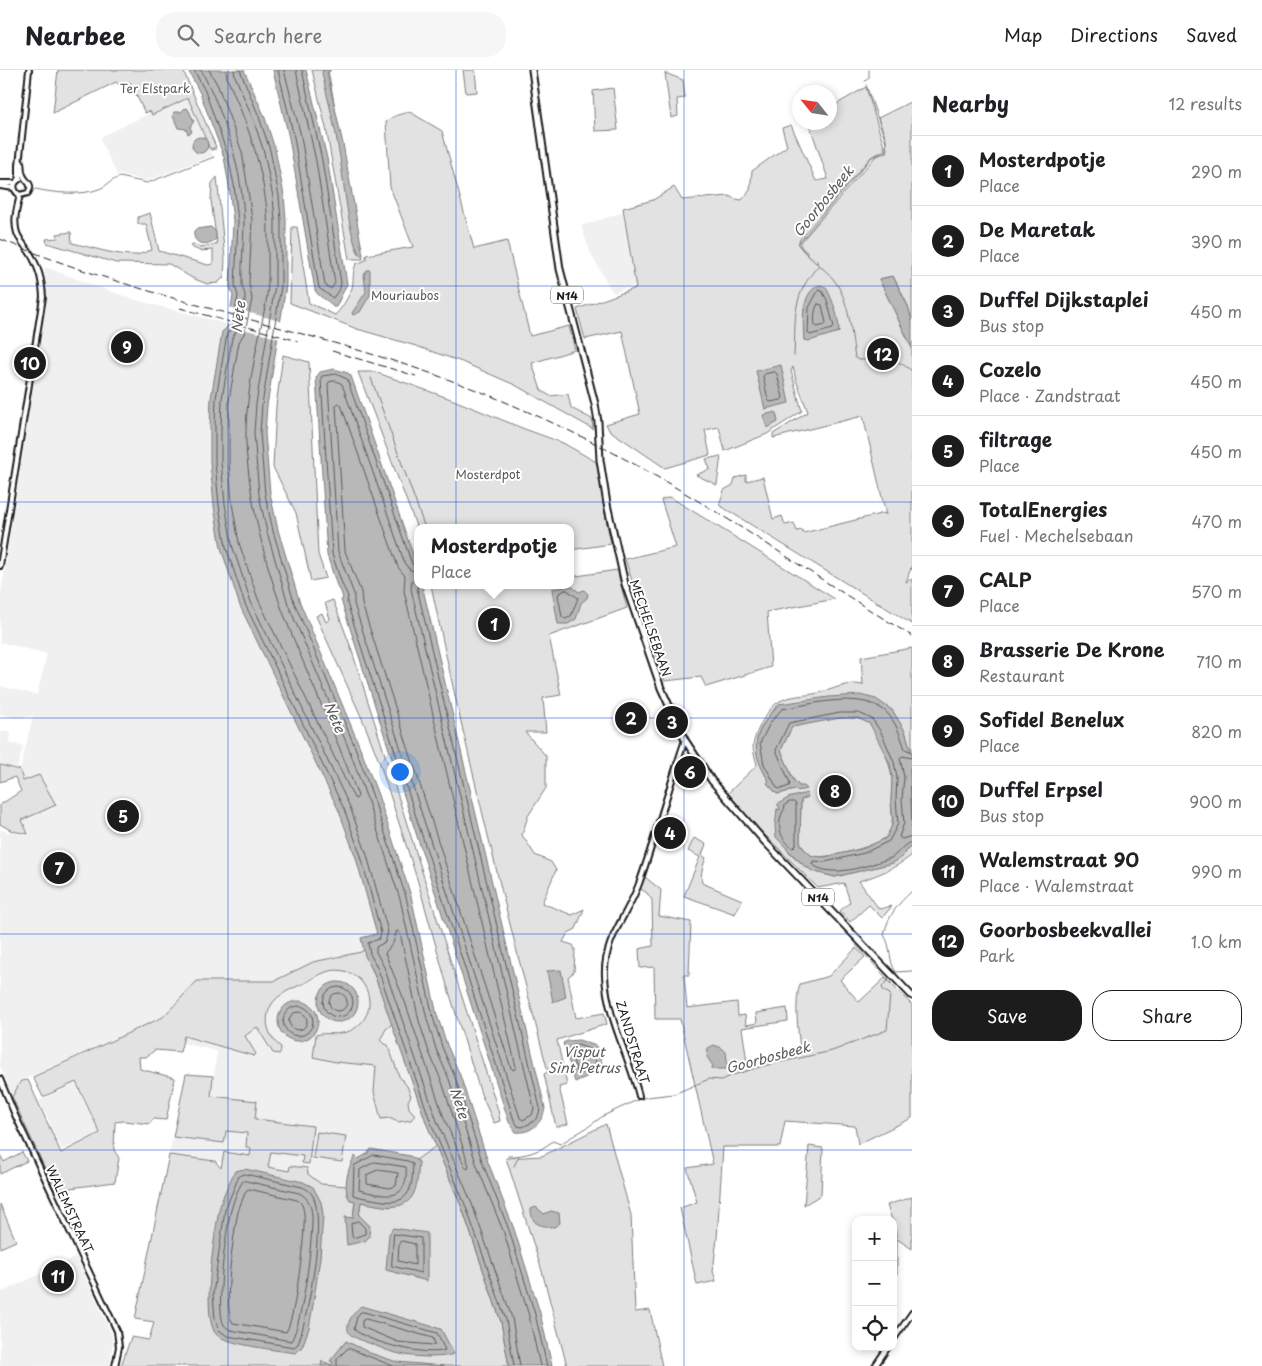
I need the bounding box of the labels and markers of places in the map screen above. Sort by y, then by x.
pin: 9 [111,328,143,366]
pin: 12 [867,335,899,373]
pin: 10 [14,344,46,382]
pin: 1 [478,605,510,643]
pin: 2 [615,699,647,737]
pin: 3 [656,703,688,741]
pin: 6 [674,753,706,791]
pin: 8 [819,772,851,810]
pin: 5 [107,797,139,835]
pin: 4 [654,814,686,852]
pin: 7 [43,849,75,887]
pin: 11 [42,1257,74,1295]

